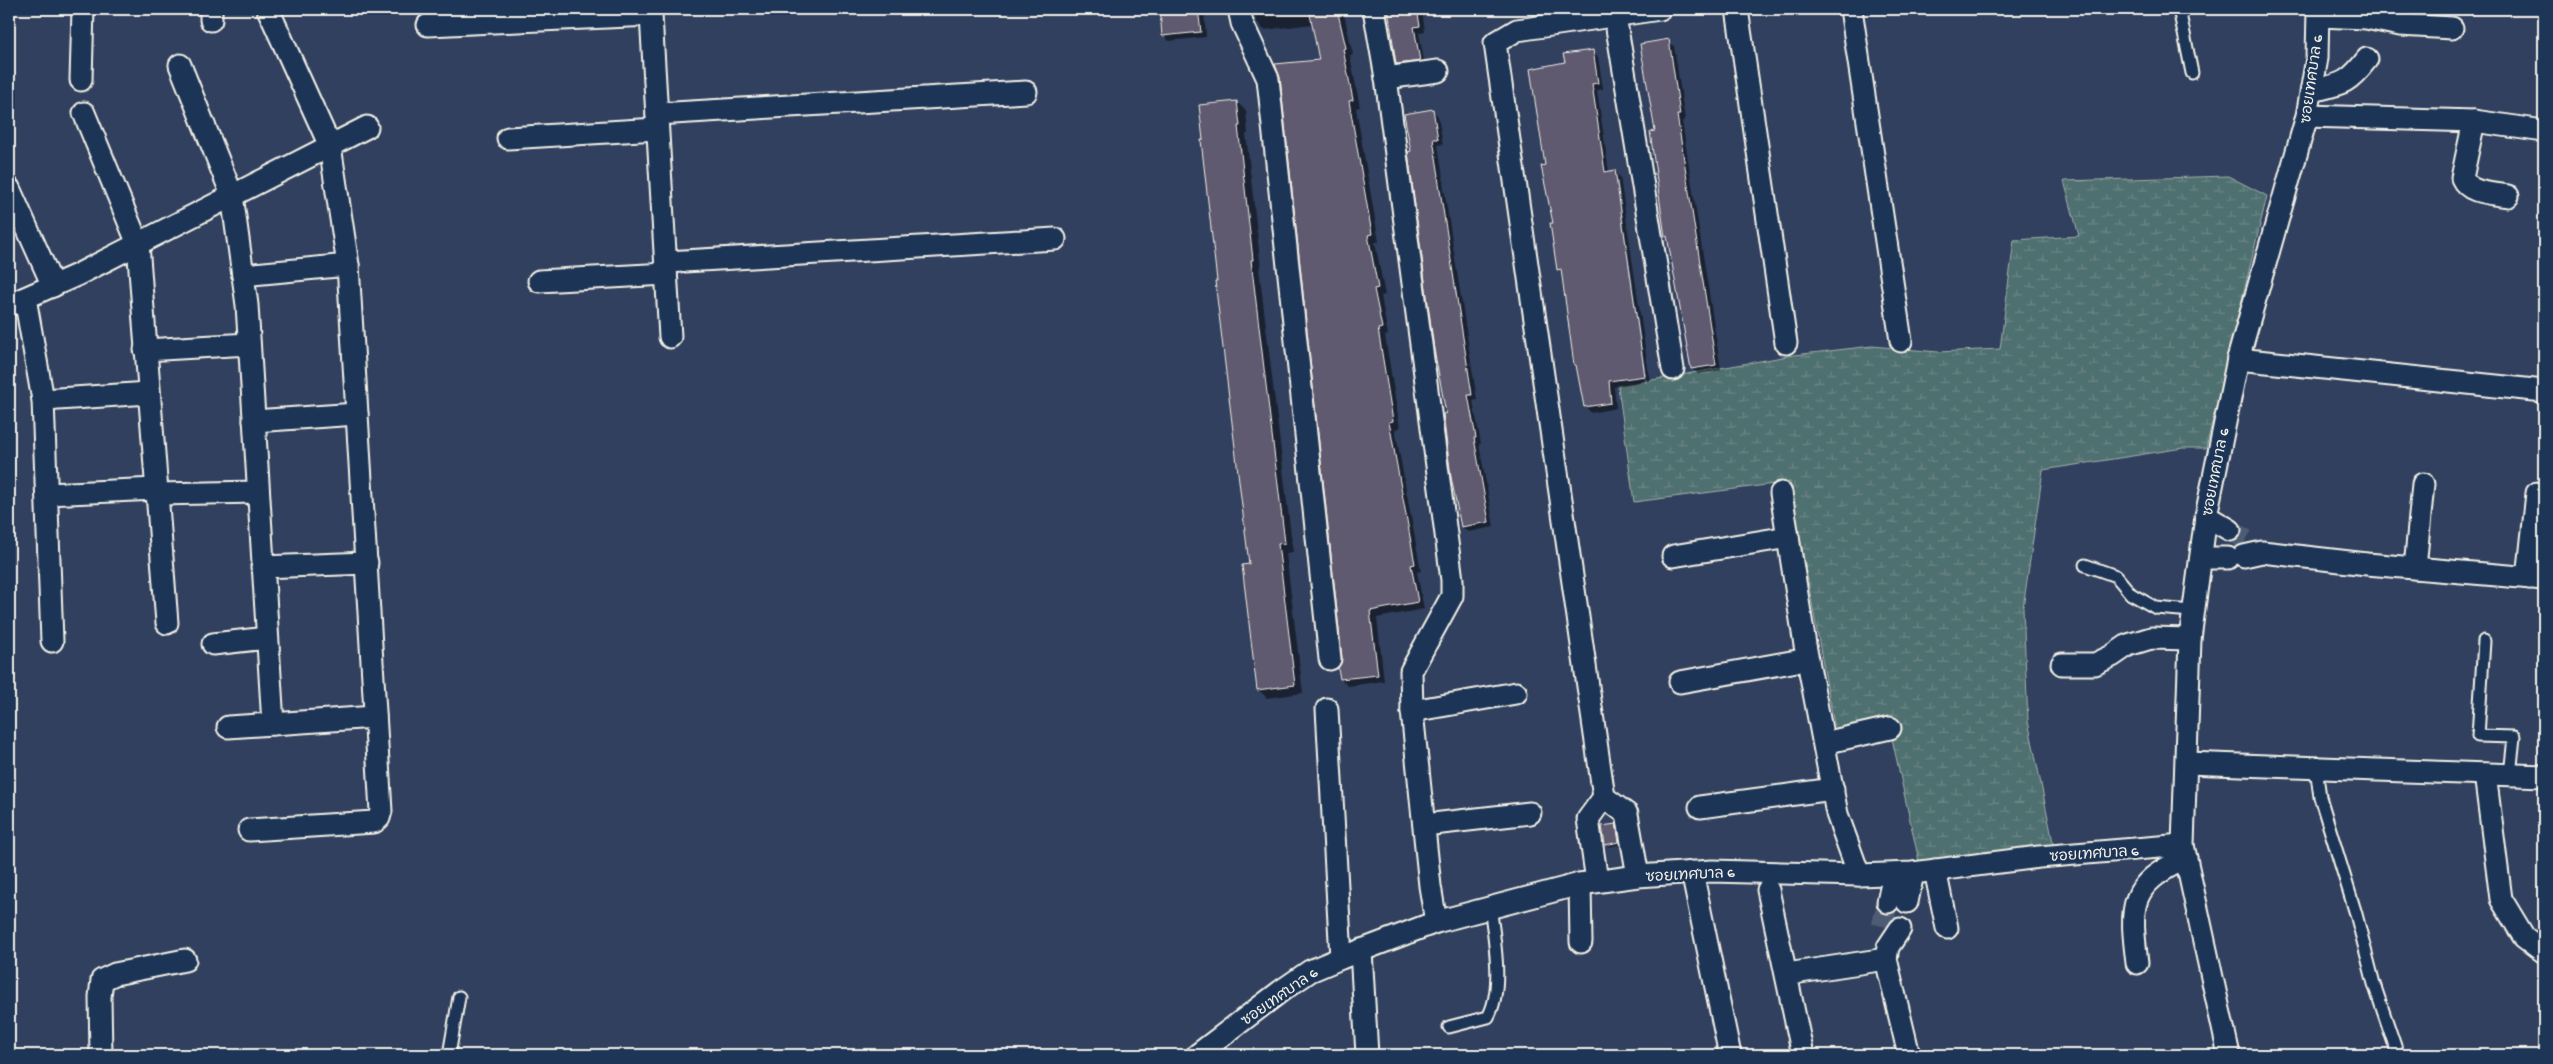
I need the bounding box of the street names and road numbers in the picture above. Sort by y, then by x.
street label: ซอยเทศบาล 6 [2298,33,2328,125]
street label: ซอยเทศบาล 6 [2200,426,2234,518]
street label: ซอยเทศบาล 6 [2049,843,2140,867]
street label: ซอยเทศบาล 6 [1645,865,1736,887]
street label: ซอยเทศบาล 6 [1238,964,1322,1031]

